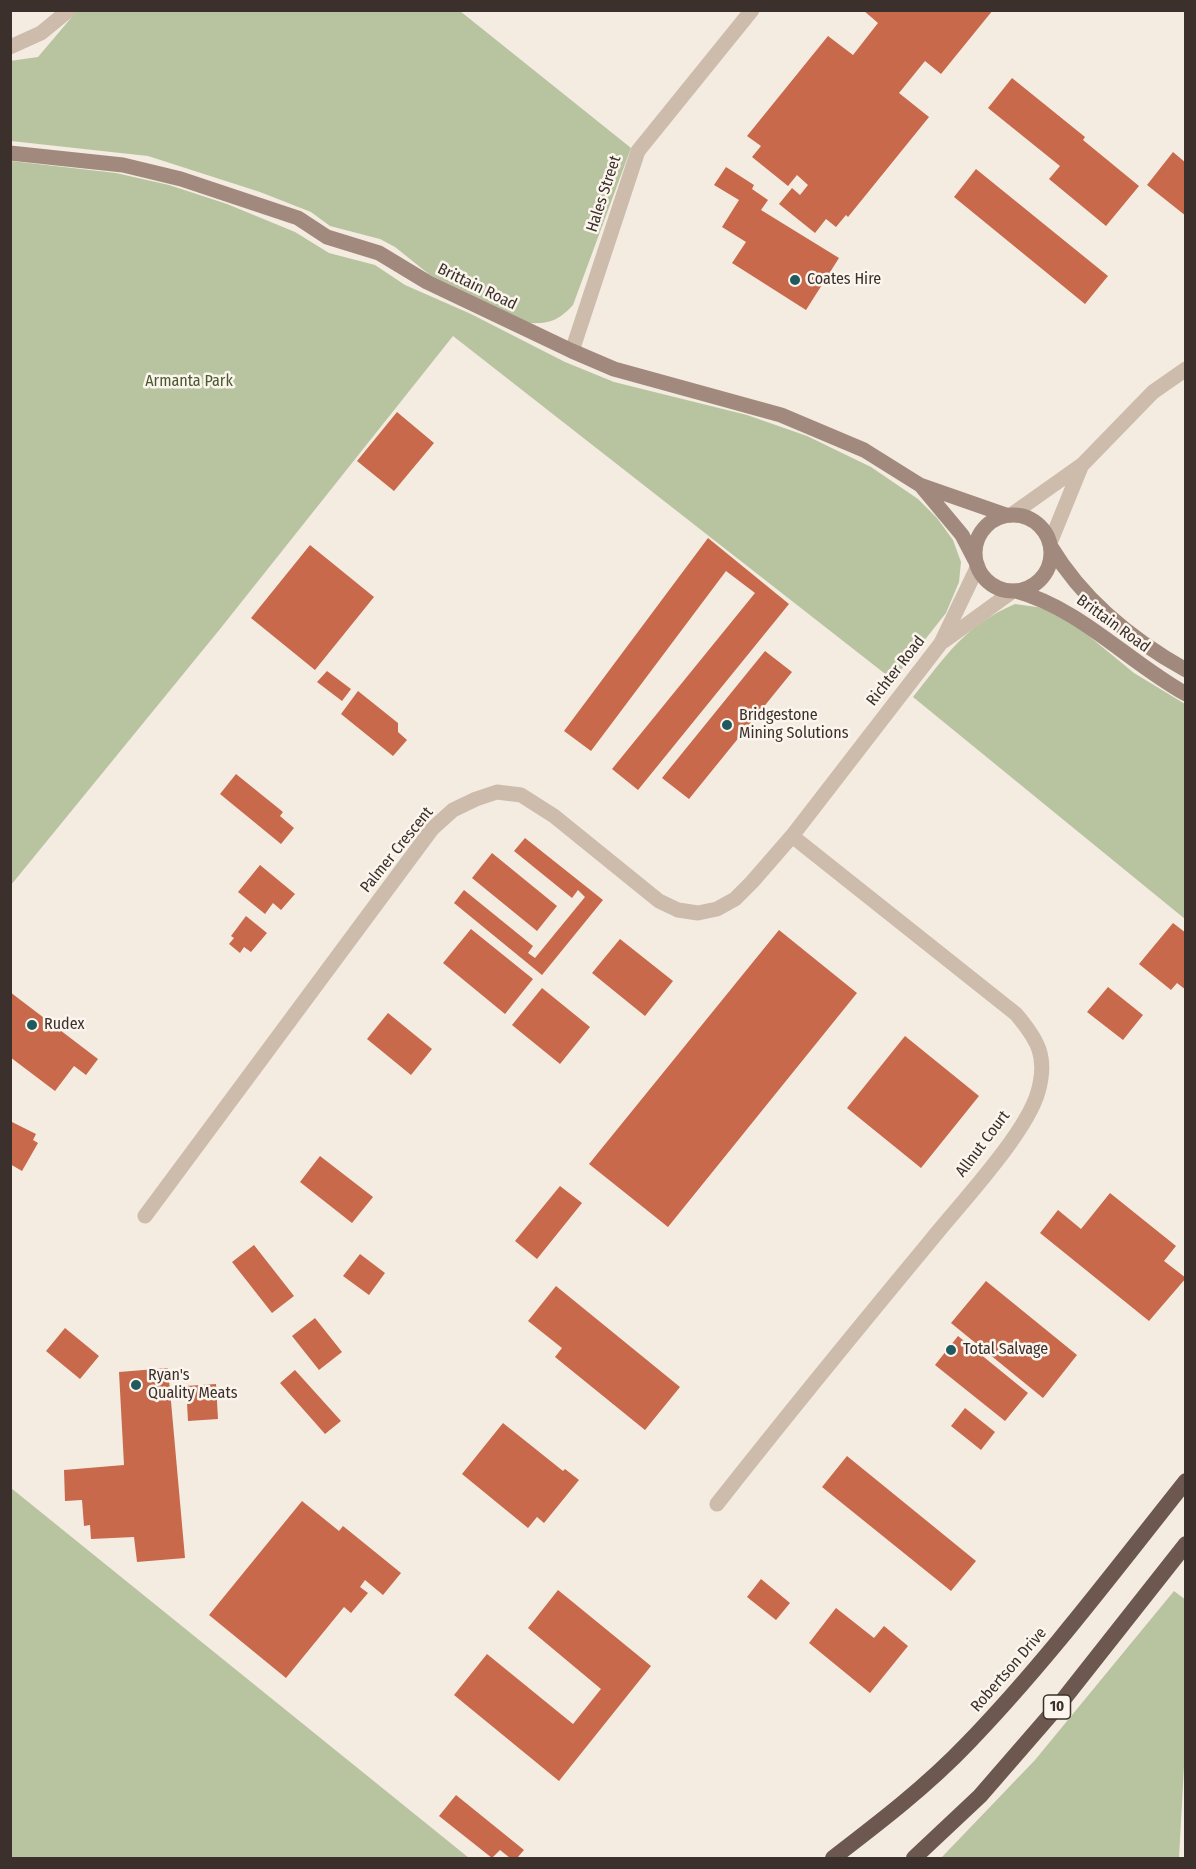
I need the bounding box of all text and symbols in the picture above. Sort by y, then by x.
street label: Hales Street [583,153,625,235]
street label: Brittain Road [434,260,520,314]
place label: Coates Hire [807,270,881,290]
marker: Coates Hire [788,273,802,287]
park label: Armanta Park [145,372,233,392]
street label: Brittain Road [1073,591,1153,657]
street label: Richter Road [863,632,929,710]
place label: Bridgestone Mining Solutions [739,706,848,744]
marker: Bridgestone Mining Solutions [720,718,734,732]
street label: Palmer Crescent [357,803,437,897]
place label: Rudex [44,1015,84,1035]
marker: Rudex [25,1018,39,1032]
street label: Allnut Court [952,1107,1014,1181]
place label: Total Salvage [963,1340,1048,1360]
marker: Total Salvage [944,1343,958,1357]
place label: Ryan's Quality Meats [148,1366,237,1404]
marker: Ryan's Quality Meats [129,1378,143,1392]
street label: Robertson Drive [967,1624,1051,1716]
road number: 10 [1044,1695,1070,1719]

